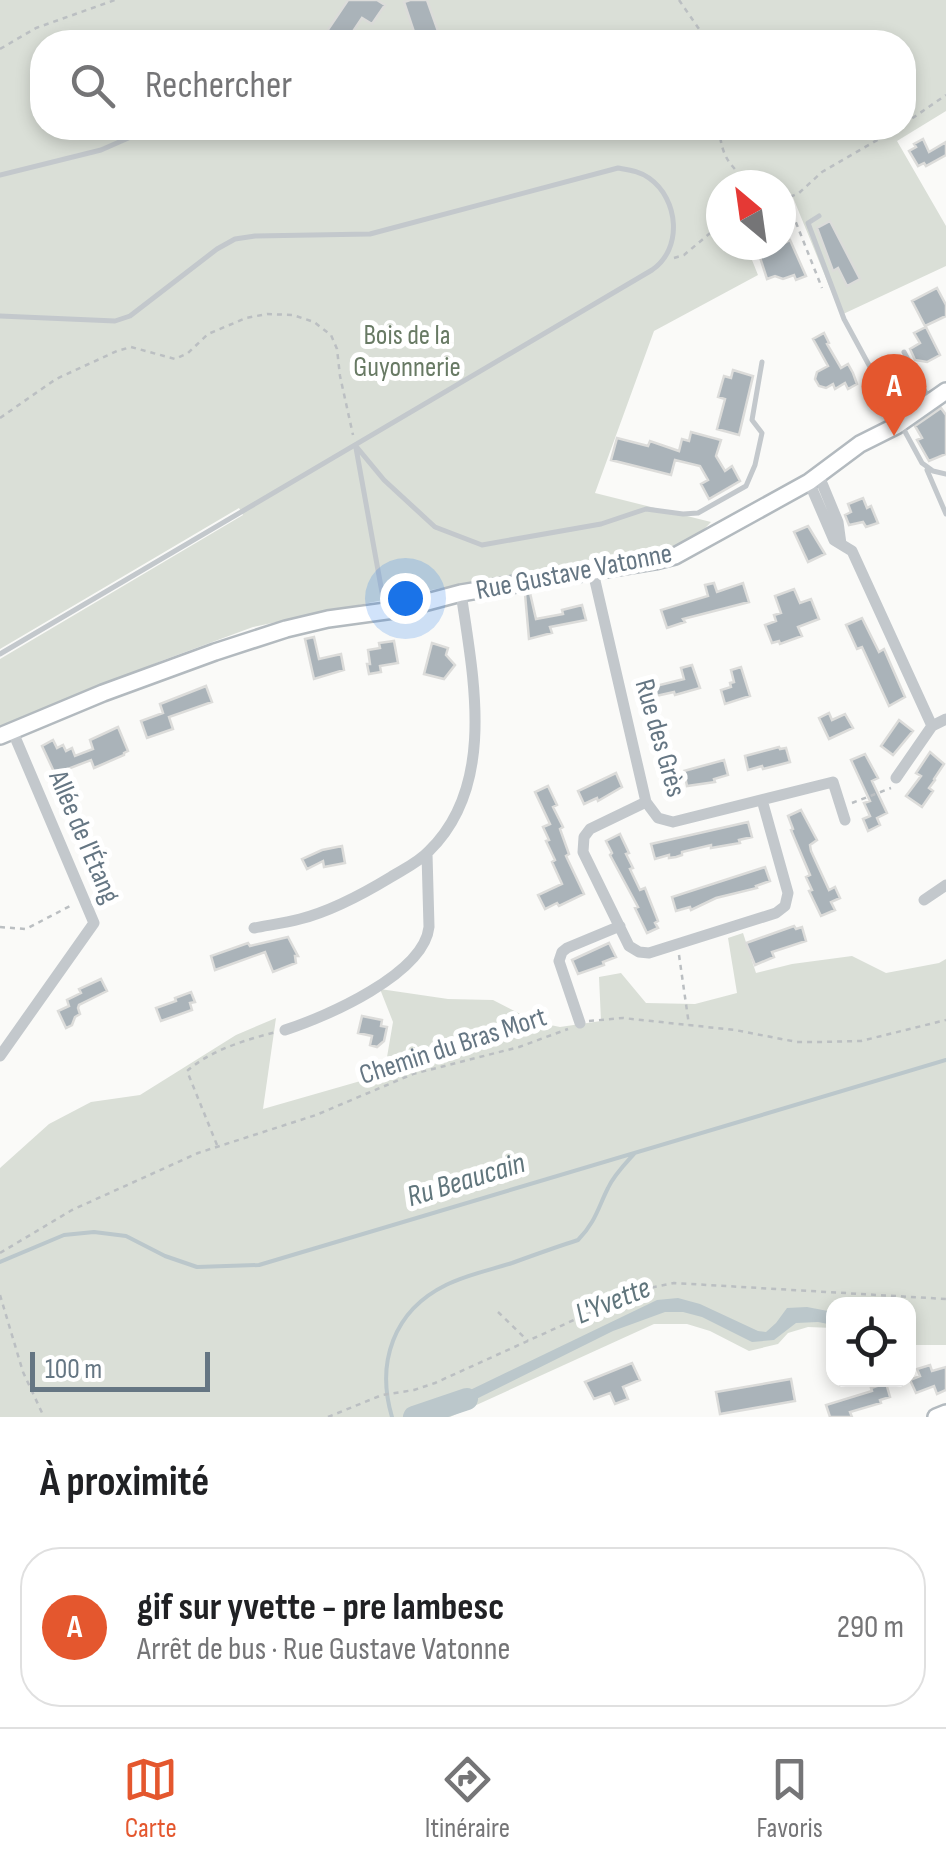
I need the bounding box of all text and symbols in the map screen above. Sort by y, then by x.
search box [30,30,916,140]
icon: search [65,58,120,113]
text: Rechercher [145,63,292,108]
north arrow [706,170,796,260]
park label: Bois de la Guyonnerie [353,319,461,384]
pin: A [862,354,926,436]
street label: Rue Gustave Vatonne [473,537,675,607]
your location [380,573,431,624]
street label: Rue des Grès [628,675,692,801]
street label: Allée de l'Étang [41,765,127,908]
street label: Chemin du Bras Mort [355,1000,551,1092]
water label: Ru Beaucain [403,1145,529,1215]
water label: L'Yvette [570,1270,656,1332]
map controls [826,1297,916,1387]
button: locate [826,1297,916,1387]
scale bar [30,1347,210,1392]
text: 100 m [45,1353,102,1386]
text: À proximité [40,1457,209,1508]
text: gif sur yvette - pre lambesc [137,1585,504,1630]
text: A [67,1608,82,1647]
text: 290 m [837,1608,904,1647]
text: Arrêt de bus · Rue Gustave Vatonne [137,1630,510,1669]
tab: Carte [123,1752,178,1845]
tab: Itinéraire [425,1752,510,1845]
tab: Favoris [756,1752,823,1845]

